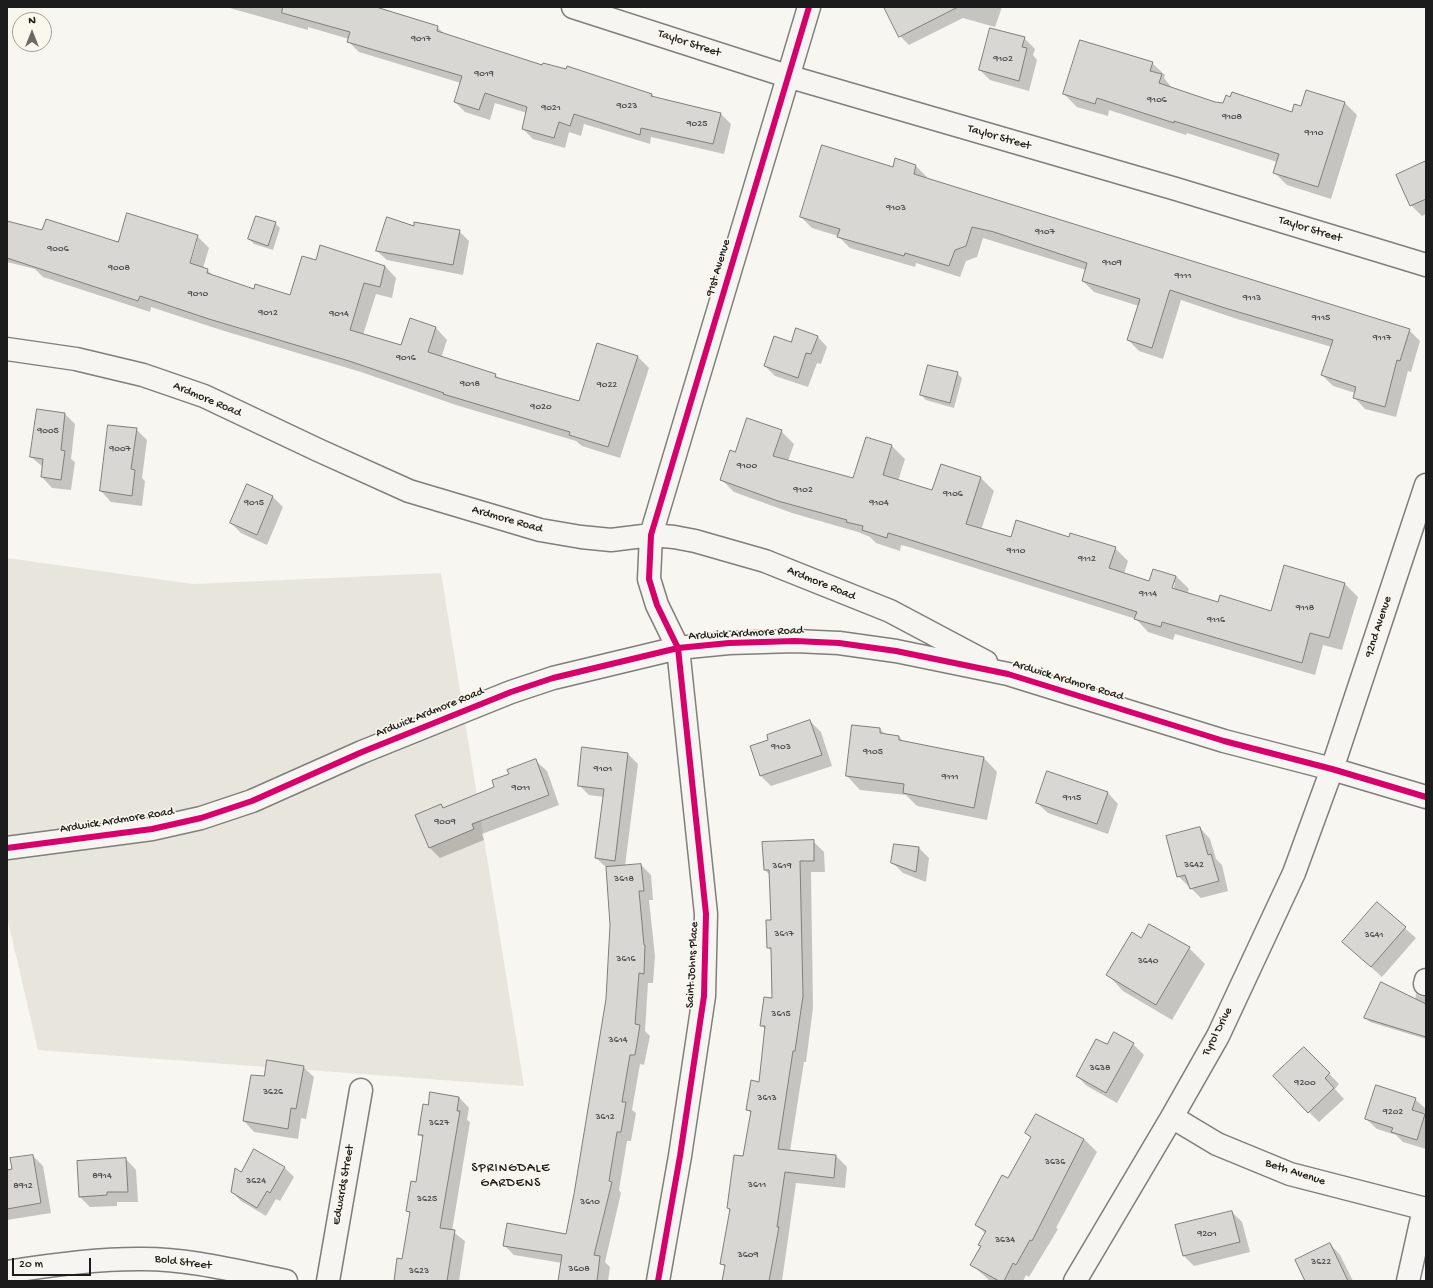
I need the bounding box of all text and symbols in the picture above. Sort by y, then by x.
north arrow [12,12,52,52]
text: N [28,15,36,27]
street label: Taylor Street [656,27,722,61]
house number: 9017 [411,33,431,45]
house number: 9102 [993,53,1013,65]
house number: 9019 [474,68,494,80]
house number: 9106 [1147,94,1167,106]
house number: 9023 [617,100,637,112]
house number: 9021 [541,102,561,114]
house number: 9108 [1222,111,1242,123]
house number: 9025 [687,118,707,130]
street label: Taylor Street [966,122,1032,154]
house number: 9110 [1305,127,1323,139]
house number: 9103 [886,202,906,214]
street label: Taylor Street [1277,214,1343,246]
house number: 9107 [1035,226,1055,238]
street label: 91st Avenue [703,238,735,298]
house number: 9006 [47,243,69,255]
house number: 9109 [1102,257,1122,269]
house number: 9008 [108,262,130,274]
house number: 9111 [1174,270,1192,282]
house number: 9010 [188,288,208,300]
house number: 9113 [1243,292,1261,304]
house number: 9012 [258,307,278,319]
house number: 9014 [329,308,349,320]
house number: 9115 [1312,312,1330,324]
house number: 9117 [1373,332,1391,344]
house number: 9016 [396,352,416,364]
house number: 9018 [460,378,480,390]
street label: Ardmore Road [171,379,243,421]
house number: 9022 [597,379,617,391]
house number: 9020 [530,401,552,413]
house number: 9005 [37,425,59,437]
house number: 9007 [109,443,131,455]
house number: 9100 [737,460,757,472]
house number: 9102 [793,484,813,496]
house number: 9106 [943,488,963,500]
house number: 9015 [244,497,264,509]
house number: 9104 [869,497,889,509]
street label: Ardmore Road [470,503,544,537]
house number: 9110 [1007,545,1025,557]
house number: 9112 [1078,553,1096,565]
street label: Ardmore Road [785,564,857,604]
house number: 9114 [1139,588,1157,600]
street label: 92nd Avenue [1362,595,1396,659]
house number: 9118 [1296,602,1314,614]
house number: 9116 [1207,614,1225,626]
street label: Ardwick Ardmore Road [688,624,804,644]
street label: Ardwick Ardmore Road [1011,657,1125,705]
street label: Ardwick Ardmore Road [374,685,486,741]
house number: 9103 [771,741,791,753]
house number: 9105 [863,746,883,758]
house number: 9101 [594,763,612,775]
house number: 9111 [941,771,959,783]
house number: 9011 [512,782,530,794]
house number: 9115 [1063,792,1081,804]
street label: Ardwick Ardmore Road [59,805,175,837]
house number: 9009 [434,816,456,828]
house number: 3642 [1184,859,1204,871]
house number: 3619 [772,860,792,872]
house number: 3618 [614,873,634,885]
street label: Saint Johns Place [684,921,702,1009]
house number: 3617 [774,928,794,940]
house number: 3641 [1364,929,1384,941]
house number: 3616 [616,953,636,965]
house number: 3640 [1138,955,1158,967]
street label: Tyrol Drive [1200,1005,1236,1059]
house number: 3615 [771,1008,791,1020]
house number: 3614 [608,1034,628,1046]
house number: 3638 [1090,1062,1110,1074]
house number: 9200 [1294,1077,1316,1089]
house number: 3626 [263,1086,283,1098]
house number: 3613 [757,1092,777,1104]
house number: 9202 [1383,1106,1403,1118]
house number: 3612 [595,1111,615,1123]
house number: 3627 [429,1117,449,1129]
street label: Edwards Street [330,1144,358,1226]
house number: 3636 [1045,1156,1065,1168]
street label: Beth Avenue [1263,1156,1327,1190]
district label: SPRINGDALE GARDENS [472,1161,550,1192]
house number: 8914 [92,1170,112,1182]
house number: 3624 [246,1175,266,1187]
house number: 3611 [748,1179,766,1191]
house number: 8912 [13,1180,33,1192]
house number: 3625 [417,1193,437,1205]
house number: 3610 [580,1196,600,1208]
house number: 9201 [1197,1228,1217,1240]
house number: 3634 [995,1234,1015,1246]
house number: 3609 [738,1249,758,1261]
scale bar [14,1250,93,1276]
street label: Bold Street [154,1252,212,1274]
house number: 3622 [1311,1256,1331,1268]
text: 20 m [19,1258,43,1272]
house number: 3608 [568,1263,590,1275]
house number: 3623 [409,1265,429,1277]

